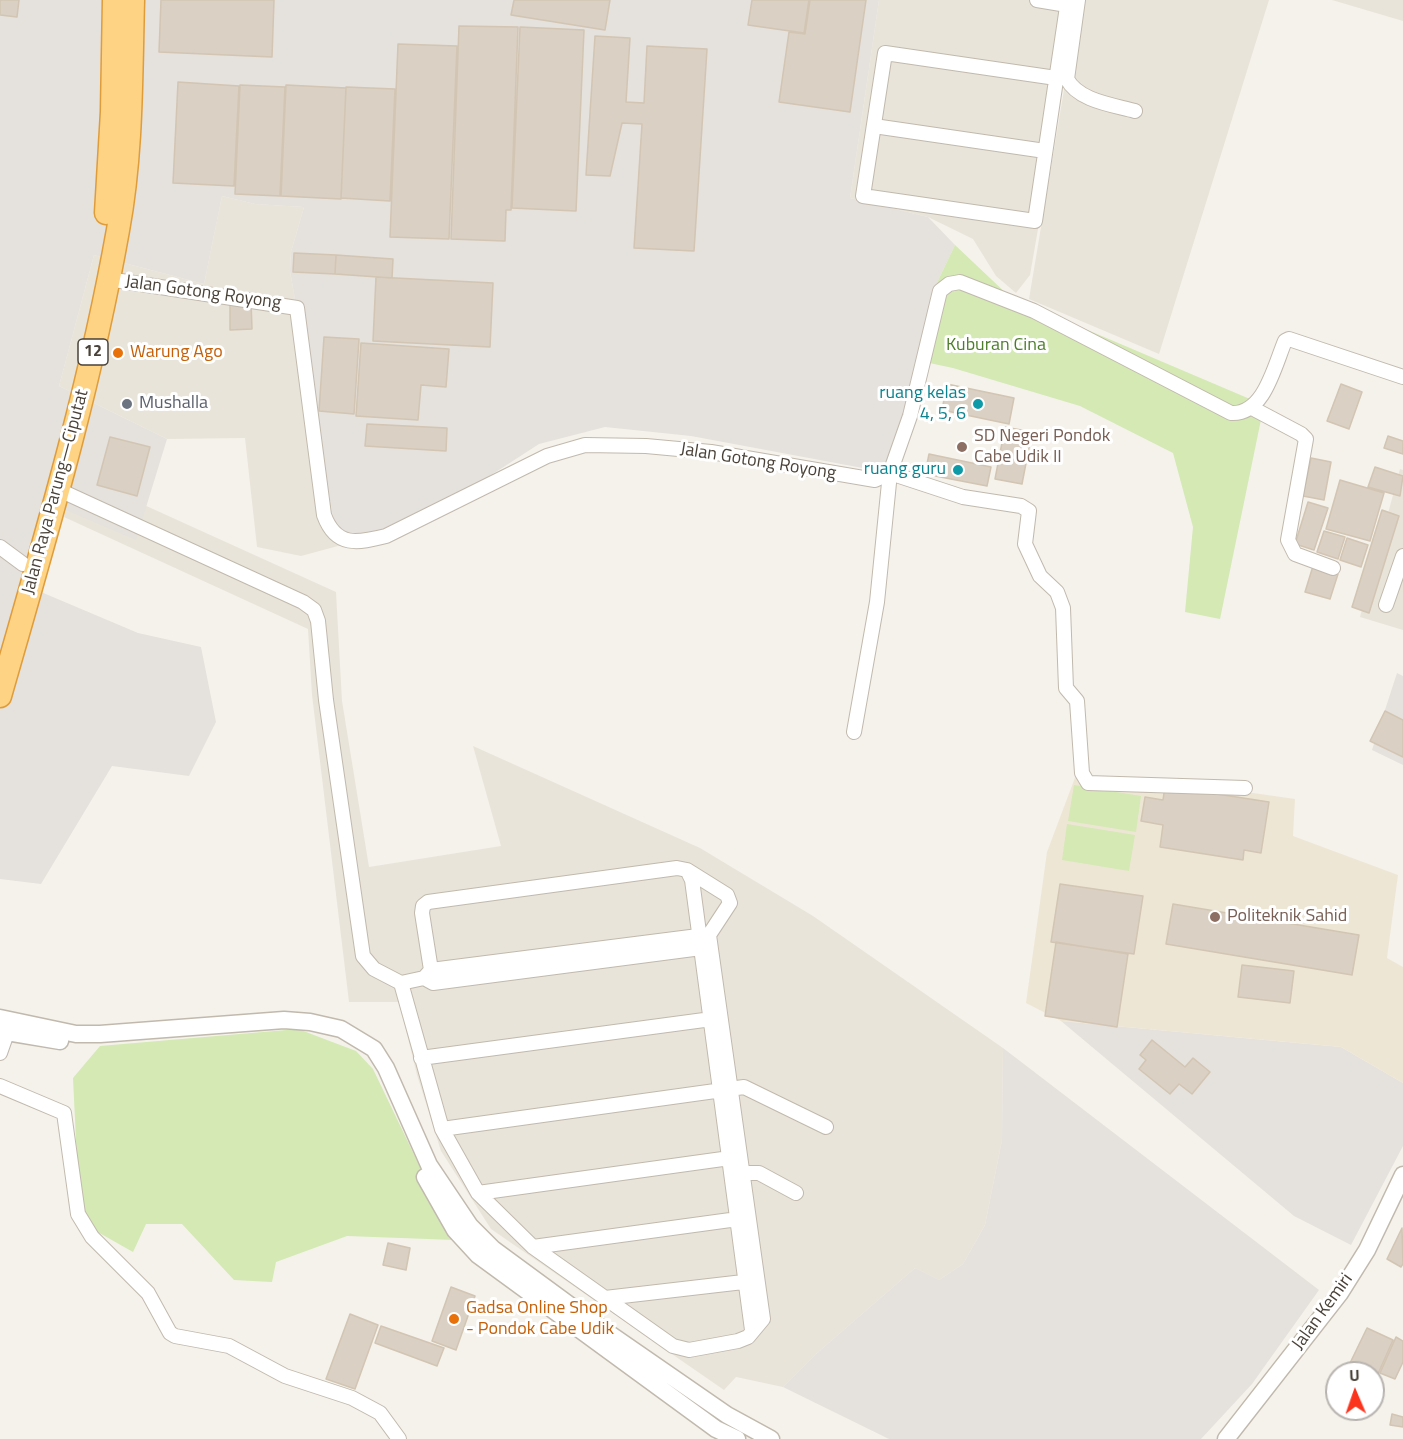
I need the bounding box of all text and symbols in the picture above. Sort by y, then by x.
street label: Jalan Gotong Royong [124,271,282,315]
park label: Kuburan Cina [946,335,1046,357]
road number: 12 [78,339,108,365]
place label: Warung Ago [130,342,223,364]
marker: Warung Ago [111,346,125,360]
place label: ruang kelas 4, 5, 6 [879,383,966,426]
street label: Jalan Raya Parung—Ciputat [18,387,94,597]
place label: Mushalla [139,393,208,415]
marker: Mushalla [120,397,134,411]
marker: ruang kelas 4, 5, 6 [971,397,985,411]
place label: SD Negeri Pondok Cabe Udik II [974,426,1110,468]
street label: Jalan Gotong Royong [679,439,837,485]
marker: SD Negeri Pondok Cabe Udik II [955,440,969,454]
place label: ruang guru [864,459,946,481]
marker: ruang guru [951,463,965,477]
place label: Politeknik Sahid [1227,906,1347,928]
marker: Politeknik Sahid [1208,910,1222,924]
street label: Jalan Kemiri [1288,1270,1358,1354]
place label: Gadsa Online Shop - Pondok Cabe Udik [466,1298,614,1340]
marker: Gadsa Online Shop - Pondok Cabe Udik [447,1312,461,1326]
north arrow [1325,1361,1385,1421]
text: U [1349,1363,1360,1387]

